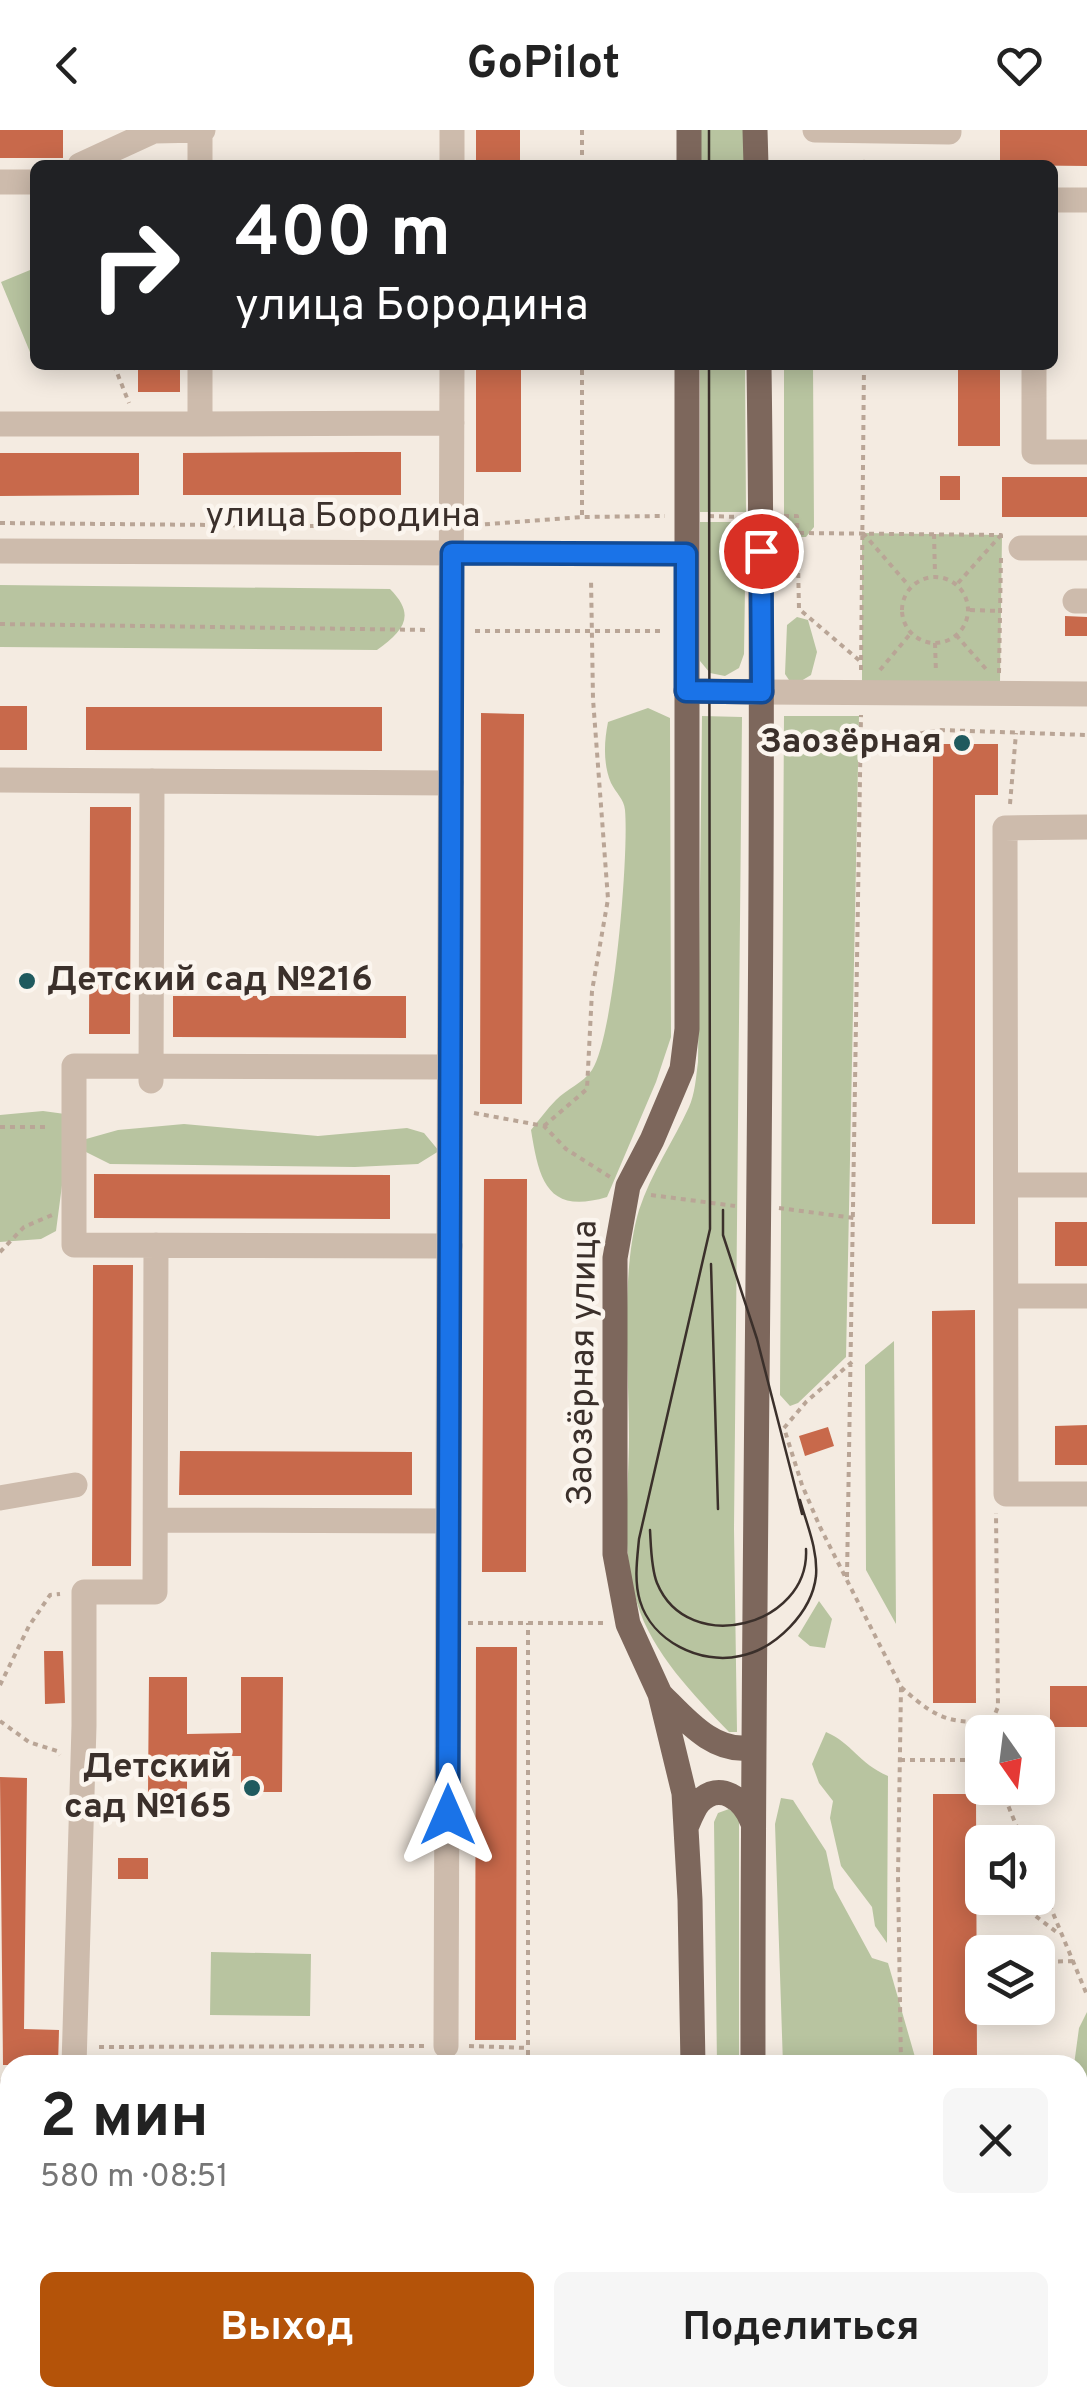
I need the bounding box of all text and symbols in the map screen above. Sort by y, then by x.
text: GoPilot [467,37,620,94]
icon: back [40,38,95,93]
icon: heart [992,38,1047,93]
text: 400 m [235,192,451,281]
icon: right [70,200,200,330]
text: улица Бородина [235,279,589,336]
street label: улица Бородина [205,495,481,539]
pin [719,509,804,594]
icon: arrive [734,524,789,579]
place label: Заозёрная [760,721,942,765]
marker: Заозёрная [951,732,973,754]
place label: Детский сад №216 [47,959,373,1003]
marker: Детский сад №216 [16,970,38,992]
street label: Заозёрная улица [560,1219,608,1507]
north arrow [965,1715,1055,1805]
map controls [965,1715,1055,2025]
place label: Детский сад №165 [64,1746,232,1830]
position arrow [396,1763,500,1867]
marker: Детский сад №165 [241,1777,263,1799]
button: sound [965,1825,1055,1915]
button: layers [965,1935,1055,2025]
text: 2 мин [40,2082,209,2158]
button: close [943,2088,1048,2193]
text: 580 m · 08:51 [40,2158,228,2198]
button: Выход [40,2272,534,2387]
button: Поделиться [554,2272,1048,2387]

